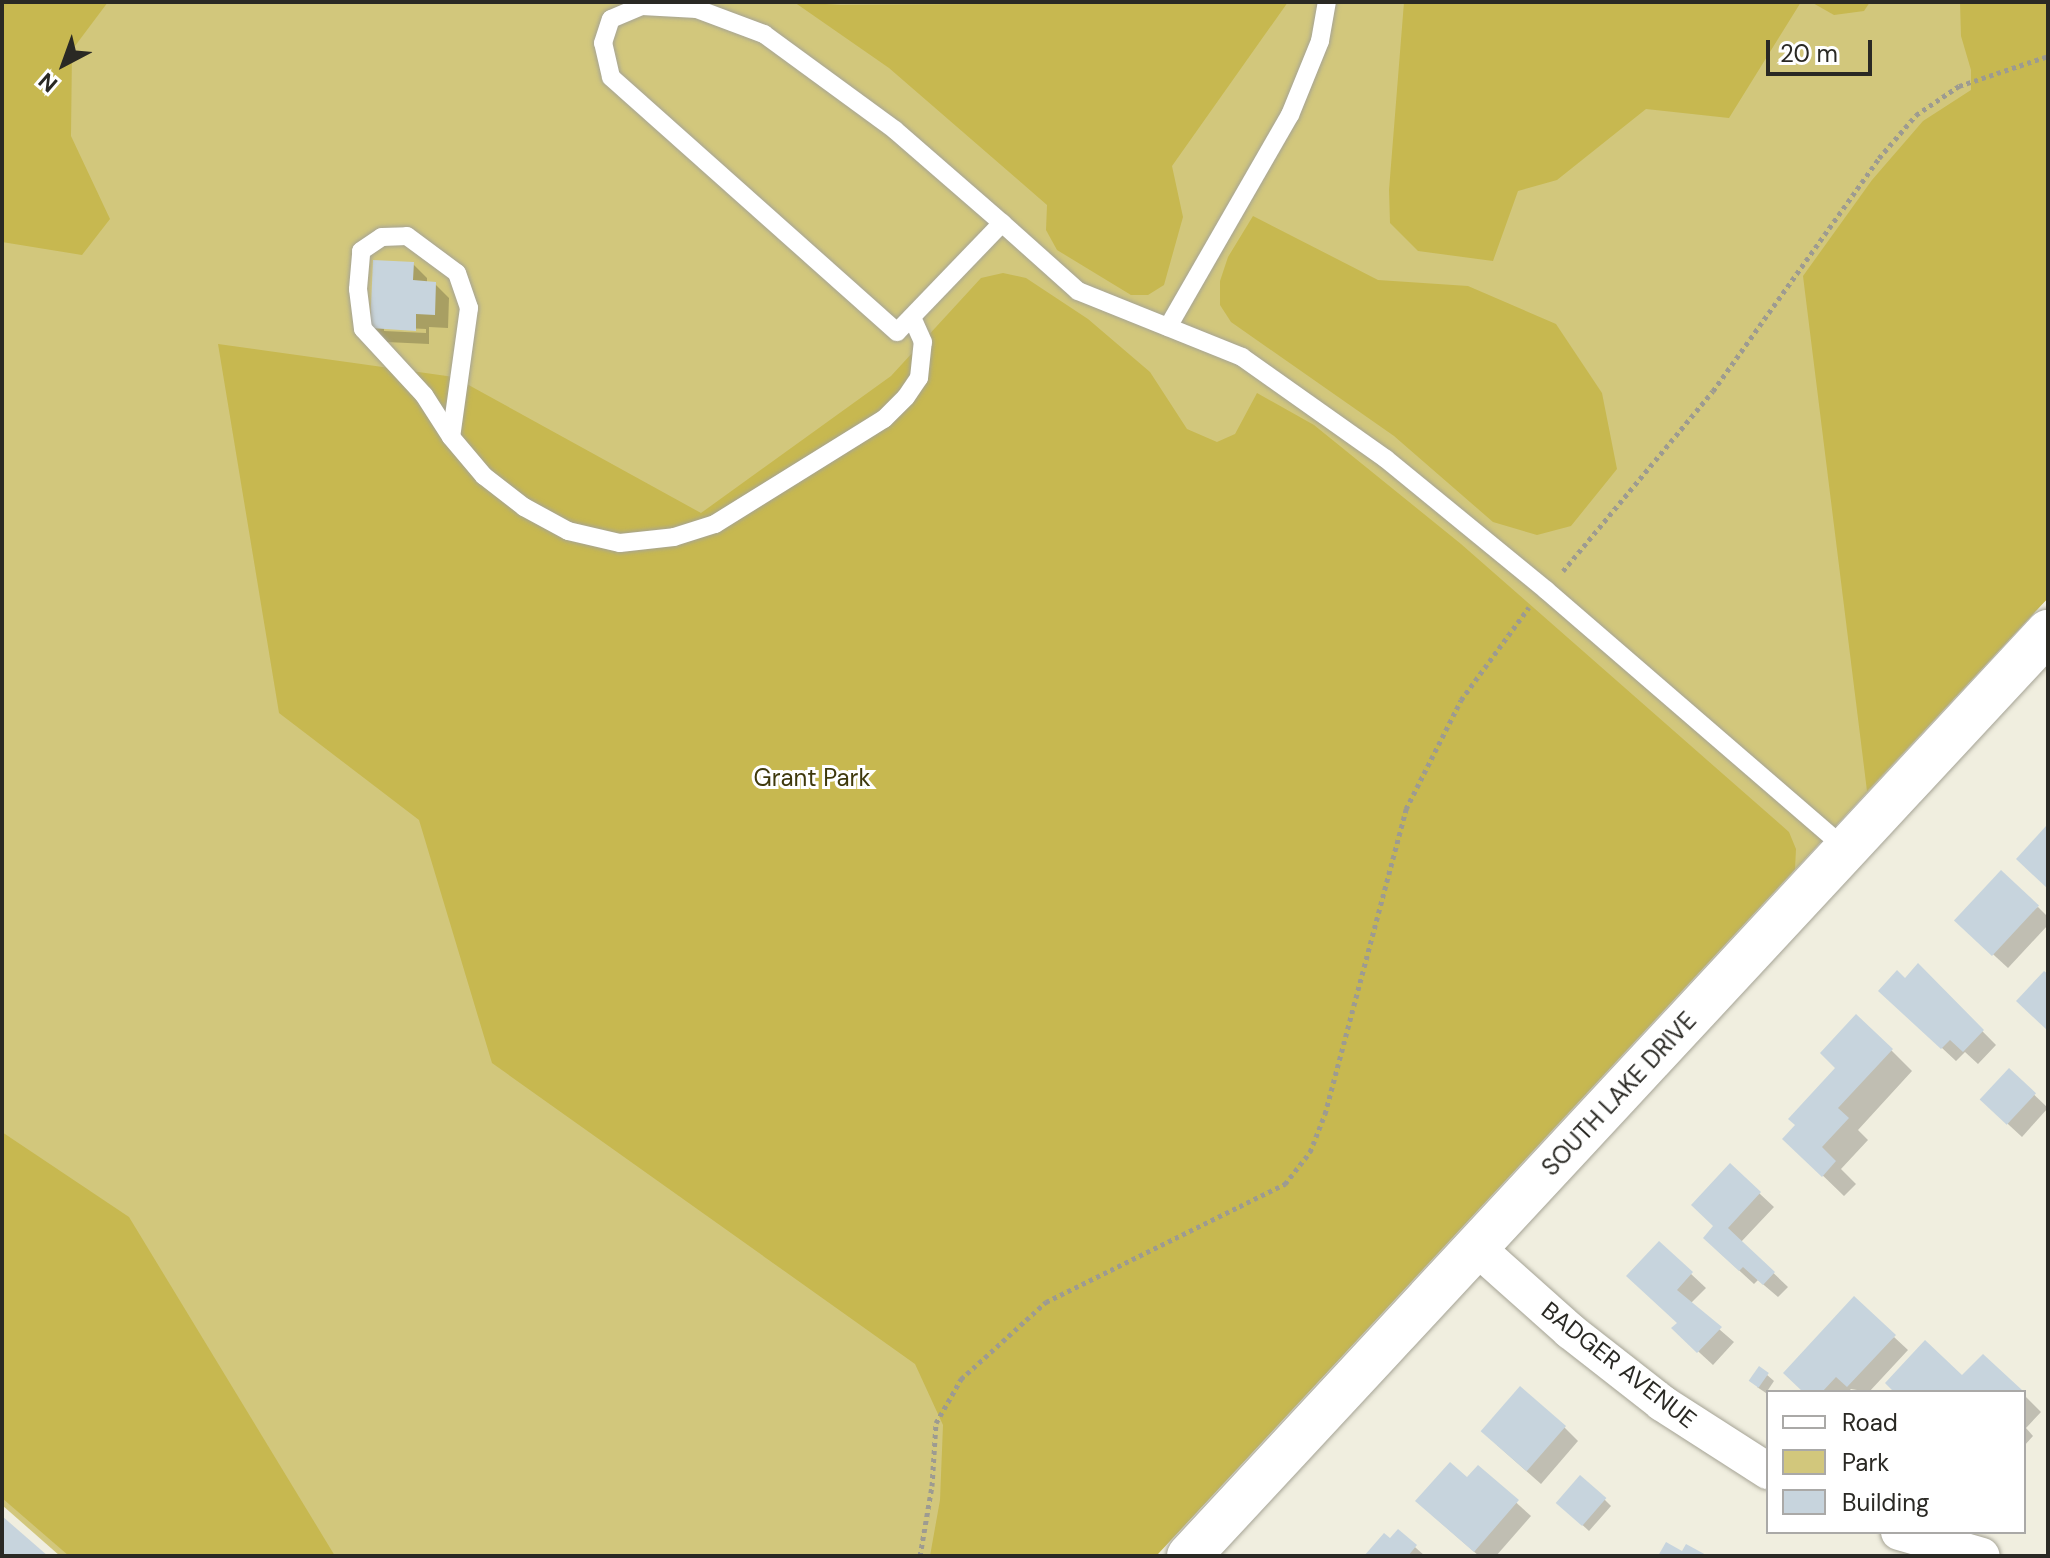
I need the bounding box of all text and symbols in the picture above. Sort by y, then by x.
north arrow [24,24,104,104]
scale bar [1770,24,1876,74]
text: 20 m [1780,38,1838,69]
text: N [32,66,64,99]
park label: Grant Park [753,764,871,792]
street label: SOUTH LAKE DRIVE [1536,1006,1702,1182]
street label: BADGER AVENUE [1536,1296,1702,1434]
legend [1766,1390,2026,1534]
text: Road [1842,1407,1898,1438]
text: Park [1842,1447,1889,1478]
text: Building [1842,1487,1929,1518]

